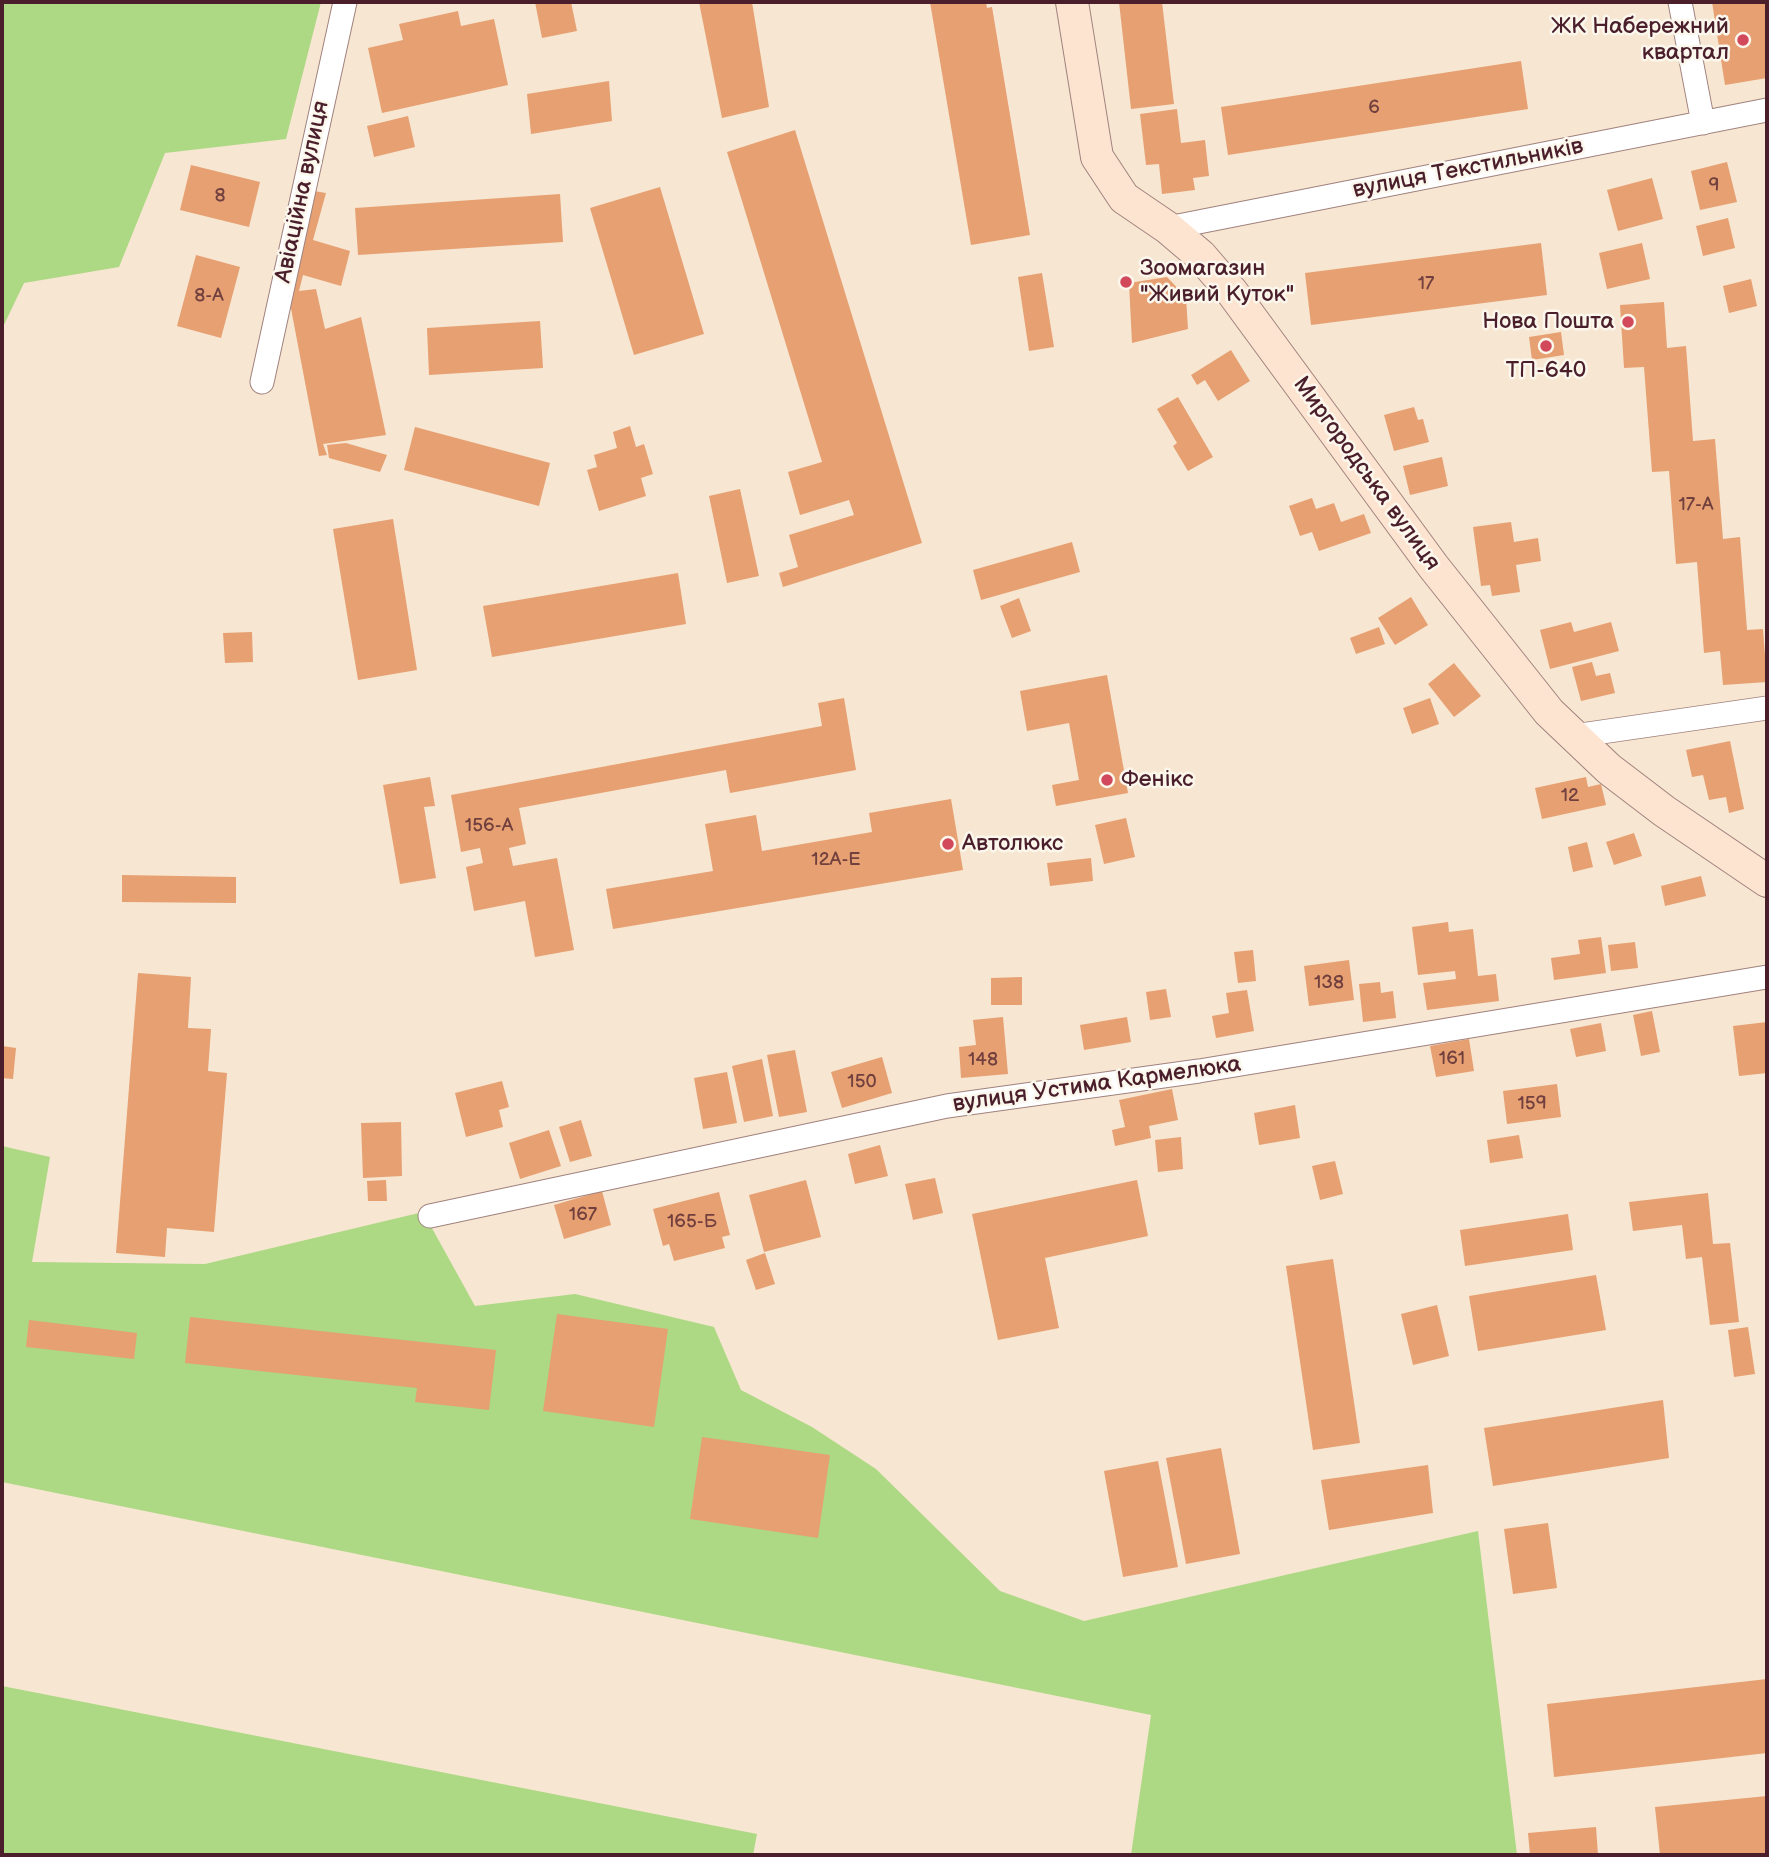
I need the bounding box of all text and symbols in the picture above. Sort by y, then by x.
place label: ЖК Набережний квартал [1551,13,1729,67]
marker: ЖК Набережний квартал [1735,32,1751,48]
house number: 6 [1368,97,1380,119]
street label: Авіаційна вулиця [270,99,336,285]
street label: вулиця Текстильників [1350,133,1586,205]
house number: 9 [1709,175,1719,197]
house number: 8 [214,185,226,207]
place label: Зоомагазин "Живий Куток" [1140,255,1294,309]
house number: 17 [1418,273,1434,295]
marker: Зоомагазин "Живий Куток" [1118,274,1134,290]
house number: 8-А [194,285,224,307]
place label: Нова Пошта [1482,308,1614,336]
marker: Нова Пошта [1620,314,1636,330]
marker: ТП-640 [1538,338,1554,354]
place label: ТП-640 [1506,357,1586,385]
street label: Миргородська вулиця [1286,372,1446,576]
house number: 17-А [1678,494,1714,516]
place label: Фенікс [1121,766,1193,794]
marker: Фенікс [1099,772,1115,788]
house number: 12 [1561,785,1579,807]
house number: 156-А [465,815,513,837]
place label: Автолюкс [962,830,1063,858]
marker: Автолюкс [940,836,956,852]
house number: 12А-Е [811,849,861,871]
house number: 138 [1314,972,1344,994]
house number: 161 [1439,1048,1465,1070]
house number: 148 [968,1049,998,1071]
street label: вулиця Устима Кармелюка [951,1051,1243,1119]
house number: 150 [847,1071,877,1093]
house number: 159 [1517,1093,1547,1115]
house number: 167 [569,1204,597,1226]
house number: 165-Б [667,1211,717,1233]

